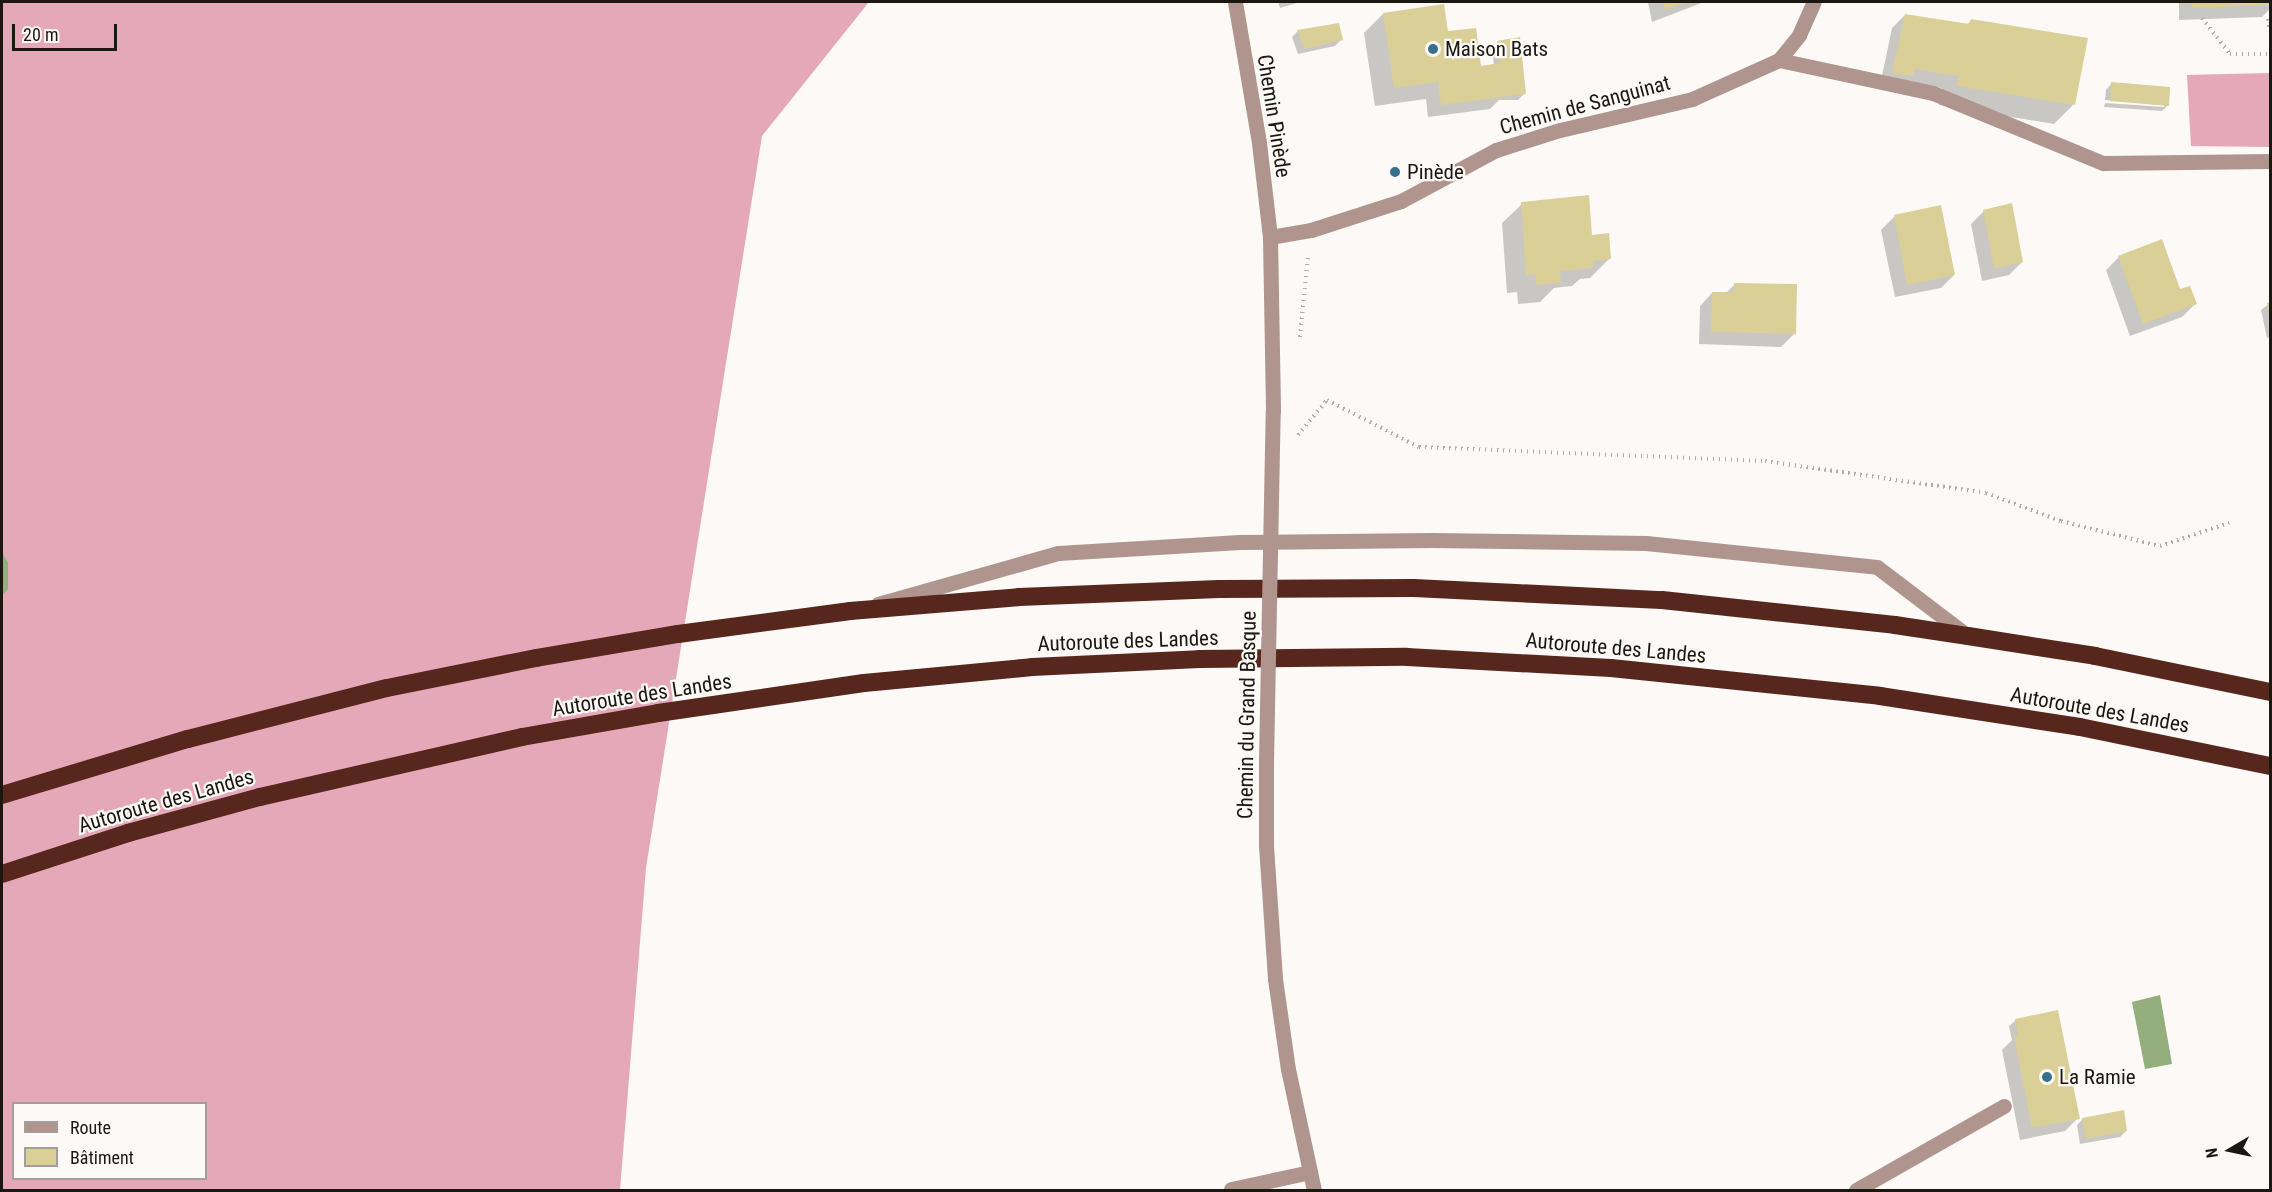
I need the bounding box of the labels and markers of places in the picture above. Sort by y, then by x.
place label: Maison Bats [1445,36,1548,62]
marker: Maison Bats [1426,42,1440,56]
place label: Pinède [1407,159,1464,185]
marker: Pinède [1388,165,1402,179]
place label: La Ramie [2059,1064,2136,1090]
marker: La Ramie [2040,1070,2054,1084]

